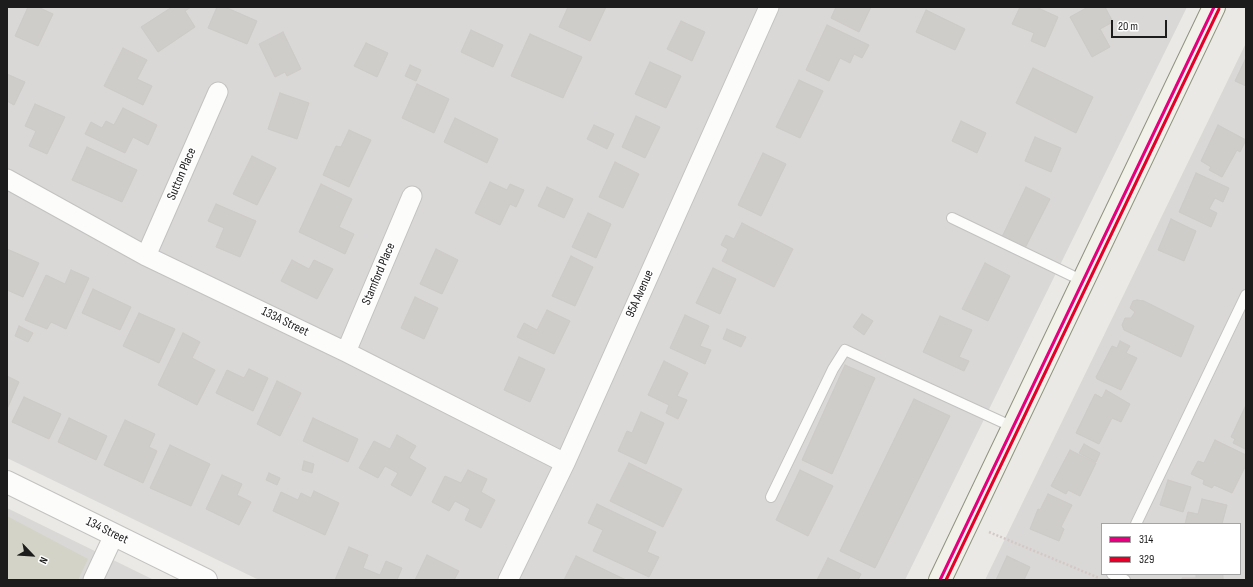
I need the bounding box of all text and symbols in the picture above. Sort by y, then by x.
scale bar [1113,12,1169,38]
text: 20 m [1118,19,1138,34]
street label: Sutton Place [164,146,200,202]
street label: Stamford Place [359,241,399,307]
street label: 95A Avenue [623,268,657,320]
street label: 133A Street [259,304,311,340]
street label: 134 Street [83,514,131,548]
legend [1101,523,1241,575]
text: 314 [1139,532,1153,547]
north arrow [12,535,52,575]
text: 329 [1139,552,1154,567]
text: N [36,555,50,566]

